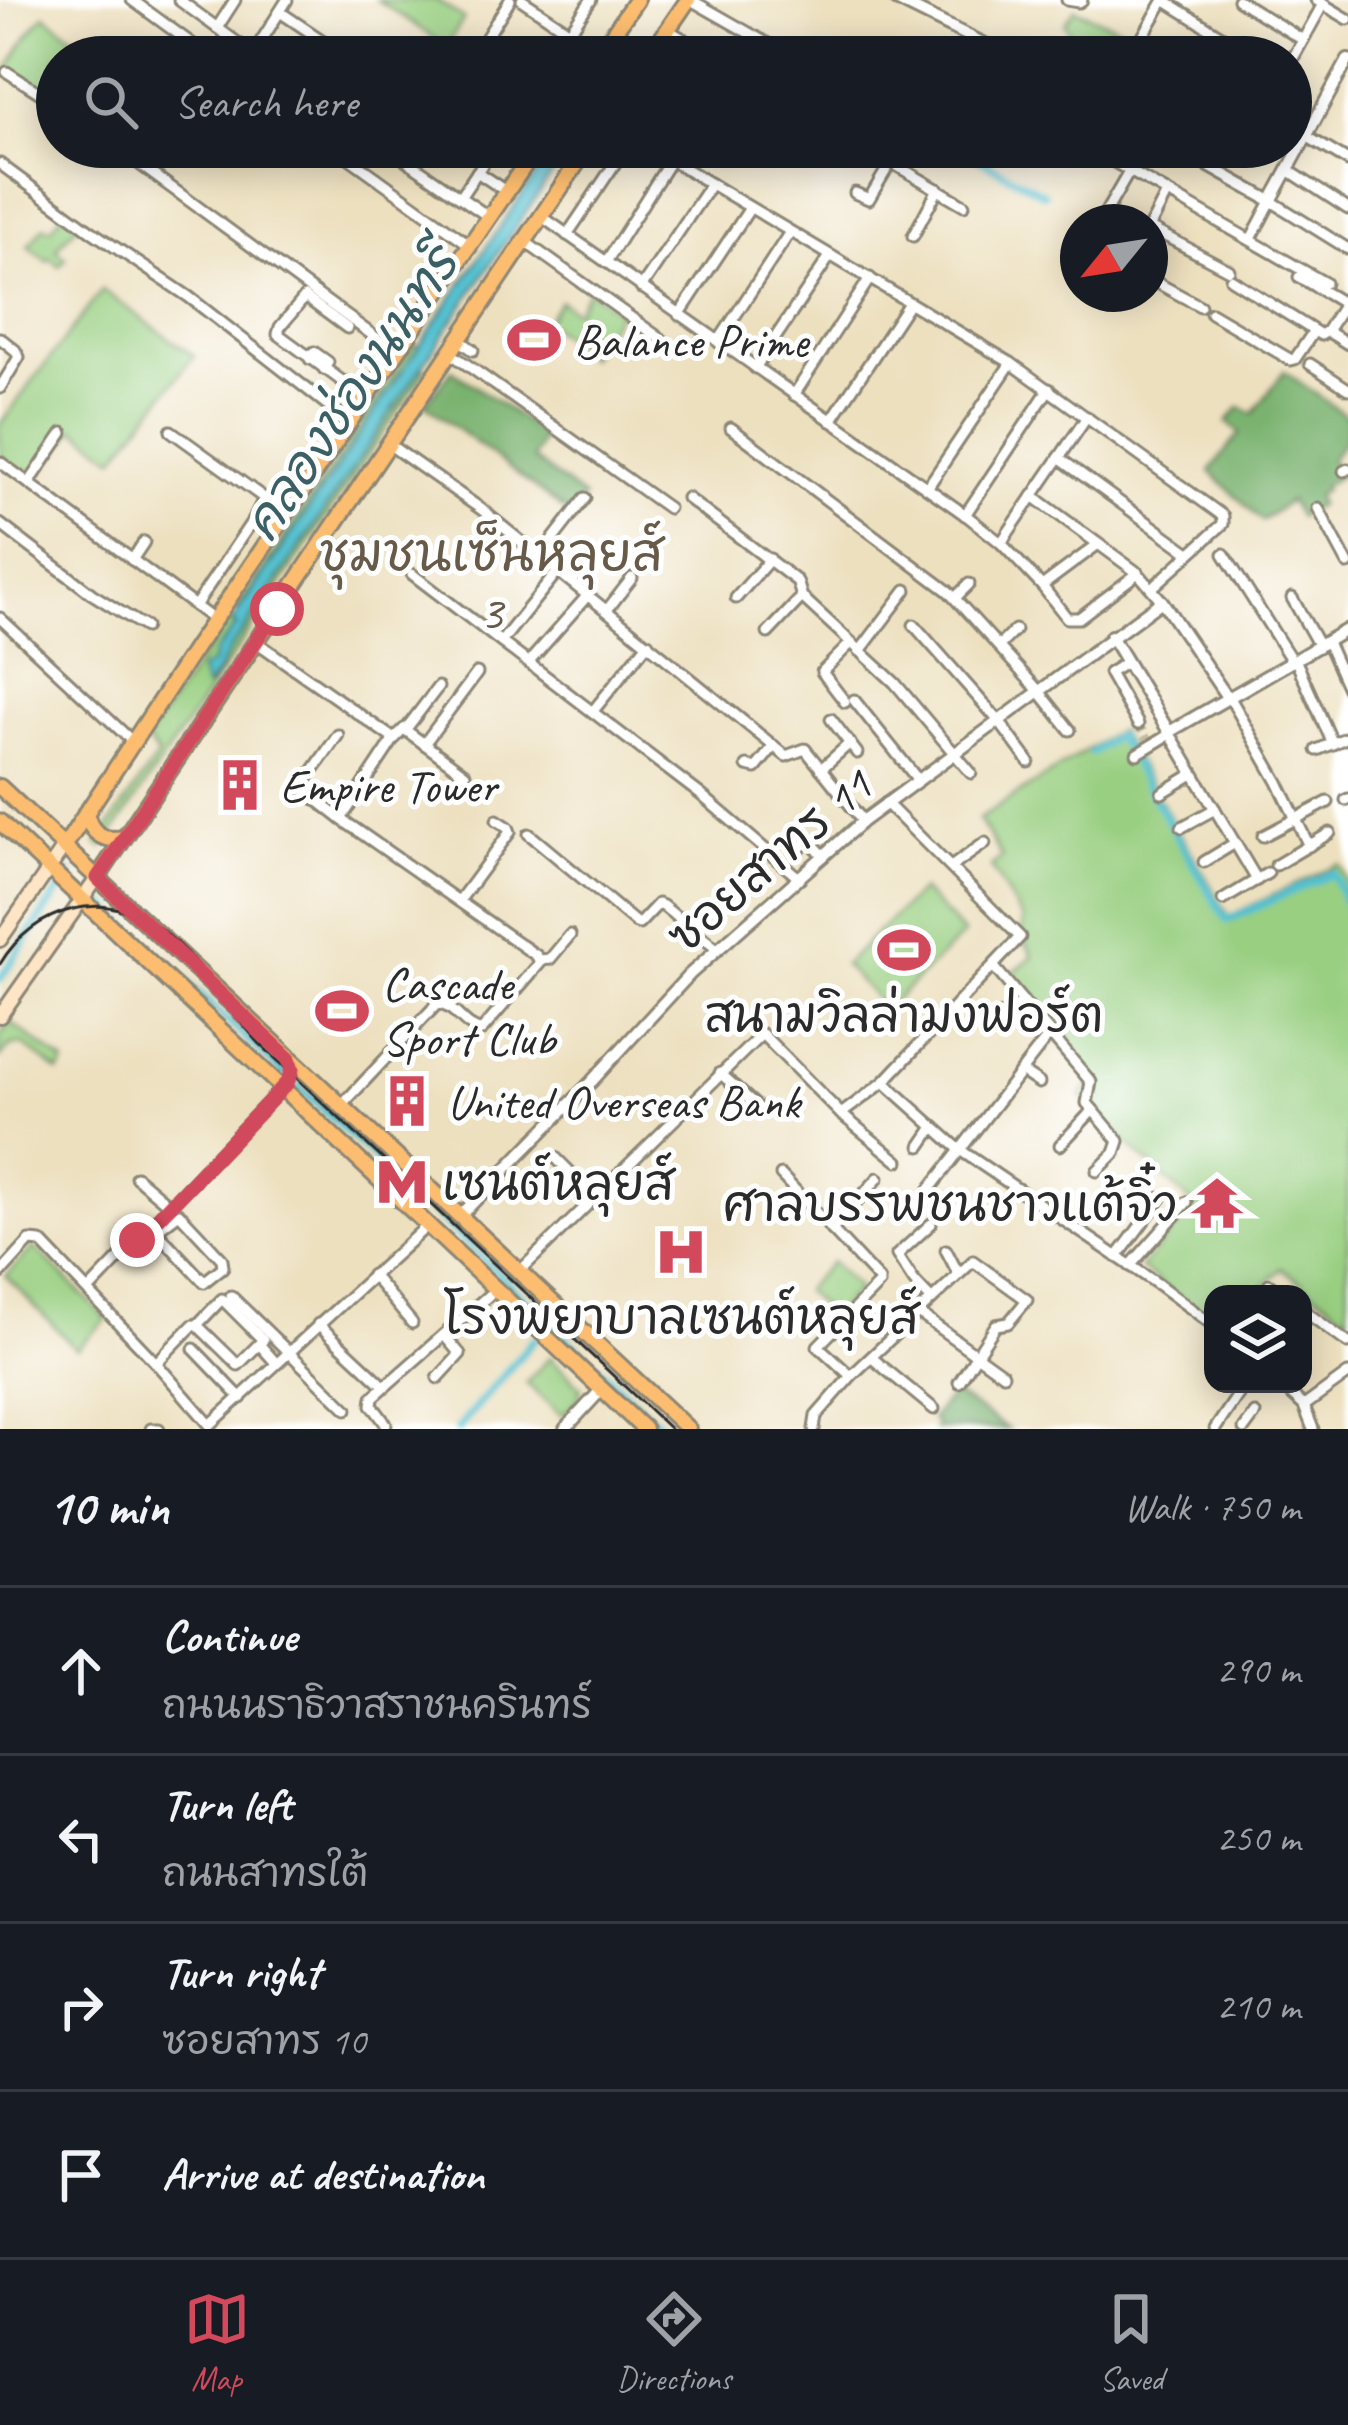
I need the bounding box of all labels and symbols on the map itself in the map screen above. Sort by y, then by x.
north arrow [1060,204,1168,312]
water label: คลองช่องนนทรี [229,226,479,552]
sports icon: Balance Prime [505,311,563,369]
place label: Balance Prime [574,311,811,371]
district label: ชุมชนเซ็นหลุยส์ 3 [319,519,667,644]
route start [250,582,304,636]
street label: ซอยสาทร 11 [655,754,886,966]
building icon: Empire Tower [211,756,269,814]
place label: Empire Tower [280,756,500,816]
sports icon: สนามวิลล่ามงฟอร์ต [875,921,933,979]
place label: Cascade Sport Club [382,954,558,1069]
sports icon: Cascade Sport Club [313,982,371,1040]
place label: สนามวิลล่ามงฟอร์ต [704,984,1104,1045]
building icon: United Overseas Bank [378,1072,436,1130]
place label: United Overseas Bank [447,1072,803,1132]
place label: เซนต์หลุยส์ [442,1152,677,1217]
metro station icon: เซนต์หลุยส์ [373,1153,431,1211]
place label: ศาลบรรพชนชาวแต้จิ๋ว [723,1162,1177,1234]
temple icon: ศาลบรรพชนชาวแต้จิ๋ว [1188,1174,1246,1232]
route end [110,1213,164,1267]
hospital icon: โรงพยาบาลเซนต์หลุยส์ [652,1223,710,1281]
place label: โรงพยาบาลเซนต์หลุยส์ [444,1286,922,1351]

